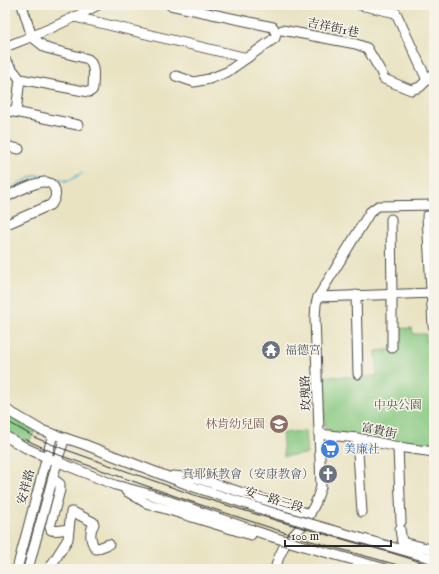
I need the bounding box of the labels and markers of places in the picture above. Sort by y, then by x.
temple icon: 福德宮 [260,339,282,361]
place label: 福德宮 [285,343,321,358]
school or university icon: 林肯幼兒園 [268,413,290,435]
place label: 林肯幼兒園 [205,417,265,432]
supermarket icon: 美廉社 [319,438,341,460]
place label: 美廉社 [344,442,380,457]
church icon: 真耶穌教會（安康教會） [317,463,339,485]
place label: 真耶穌教會（安康教會） [182,467,314,482]

